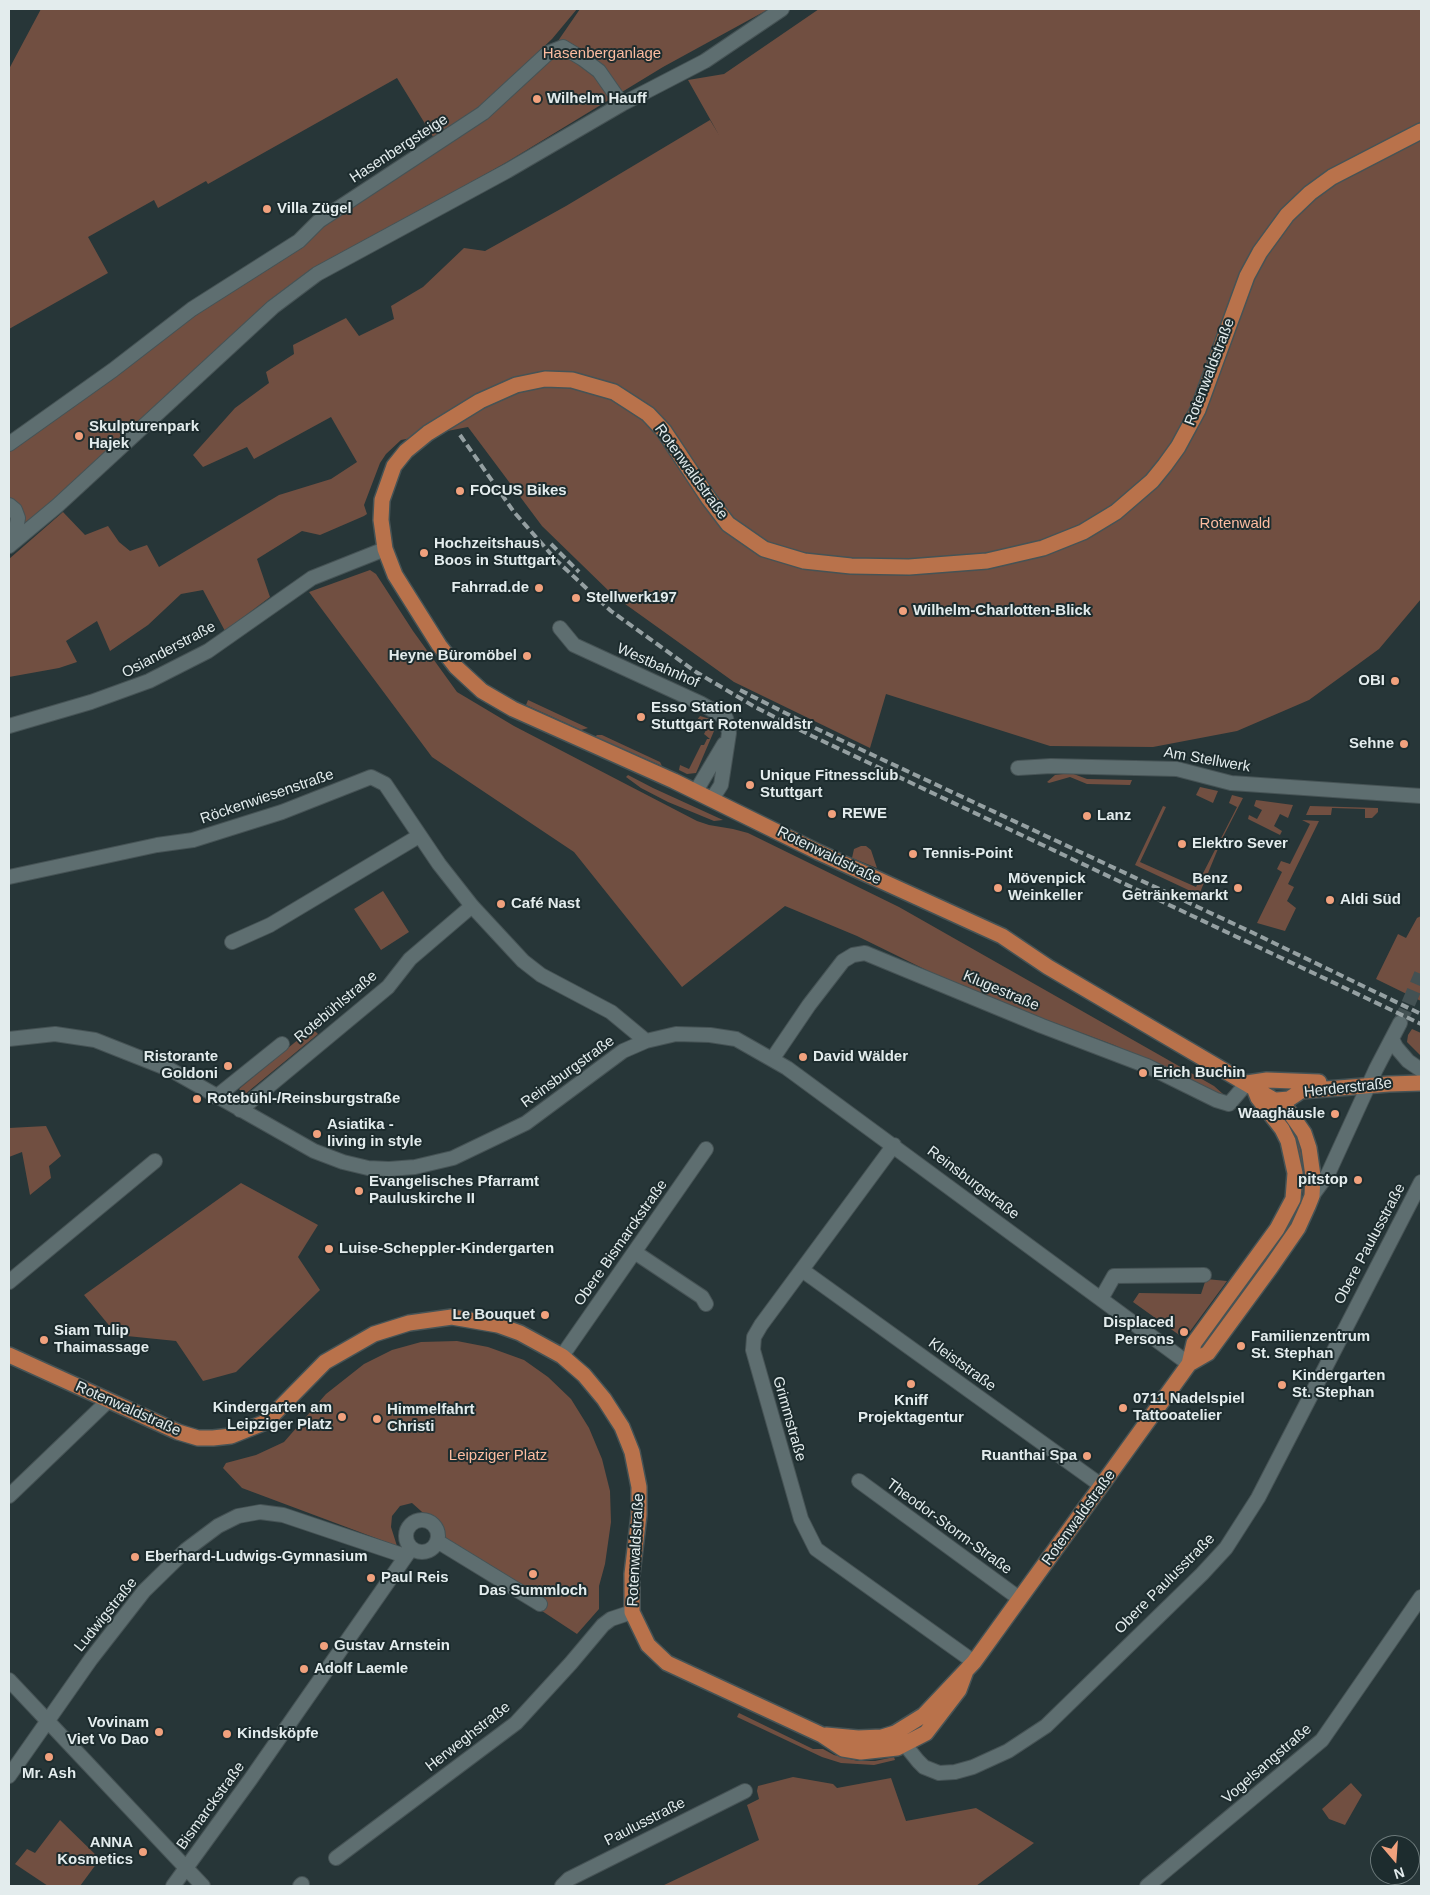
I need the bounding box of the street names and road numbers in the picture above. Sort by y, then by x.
street label: Hasenbergsteige [347,111,451,187]
street label: Rotenwaldstraße [1181,316,1239,428]
street label: Rotenwaldstraße [650,421,732,523]
street label: Osianderstraße [119,618,219,682]
street label: Westbahnhof [614,640,702,692]
street label: Am Stellwerk [1162,744,1252,776]
street label: Röckenwiesenstraße [198,766,336,828]
street label: Rotenwaldstraße [774,823,884,889]
street label: Rotebühlstraße [291,967,381,1047]
street label: Klugestraße [960,967,1042,1015]
street label: Reinsburgstraße [518,1032,618,1112]
street label: Herderstraße [1303,1074,1393,1102]
street label: Reinsburgstraße [923,1142,1023,1224]
street label: Obere Bismarckstraße [571,1176,671,1310]
street label: Obere Paulusstraße [1331,1181,1409,1307]
street label: Kleiststraße [925,1334,999,1396]
street label: Grimmstraße [768,1374,810,1464]
street label: Rotenwaldstraße [73,1378,183,1440]
street label: Rotenwaldstraße [1038,1467,1120,1569]
street label: Theodor-Storm-Straße [883,1475,1015,1579]
street label: Rotenwaldstraße [624,1493,648,1607]
street label: Obere Paulusstraße [1111,1530,1219,1638]
street label: Ludwigstraße [71,1574,141,1656]
street label: Herweghstraße [422,1698,514,1776]
street label: Vogelsangstraße [1219,1720,1315,1808]
street label: Bismarckstraße [173,1759,249,1853]
street label: Paulusstraße [602,1794,688,1850]

